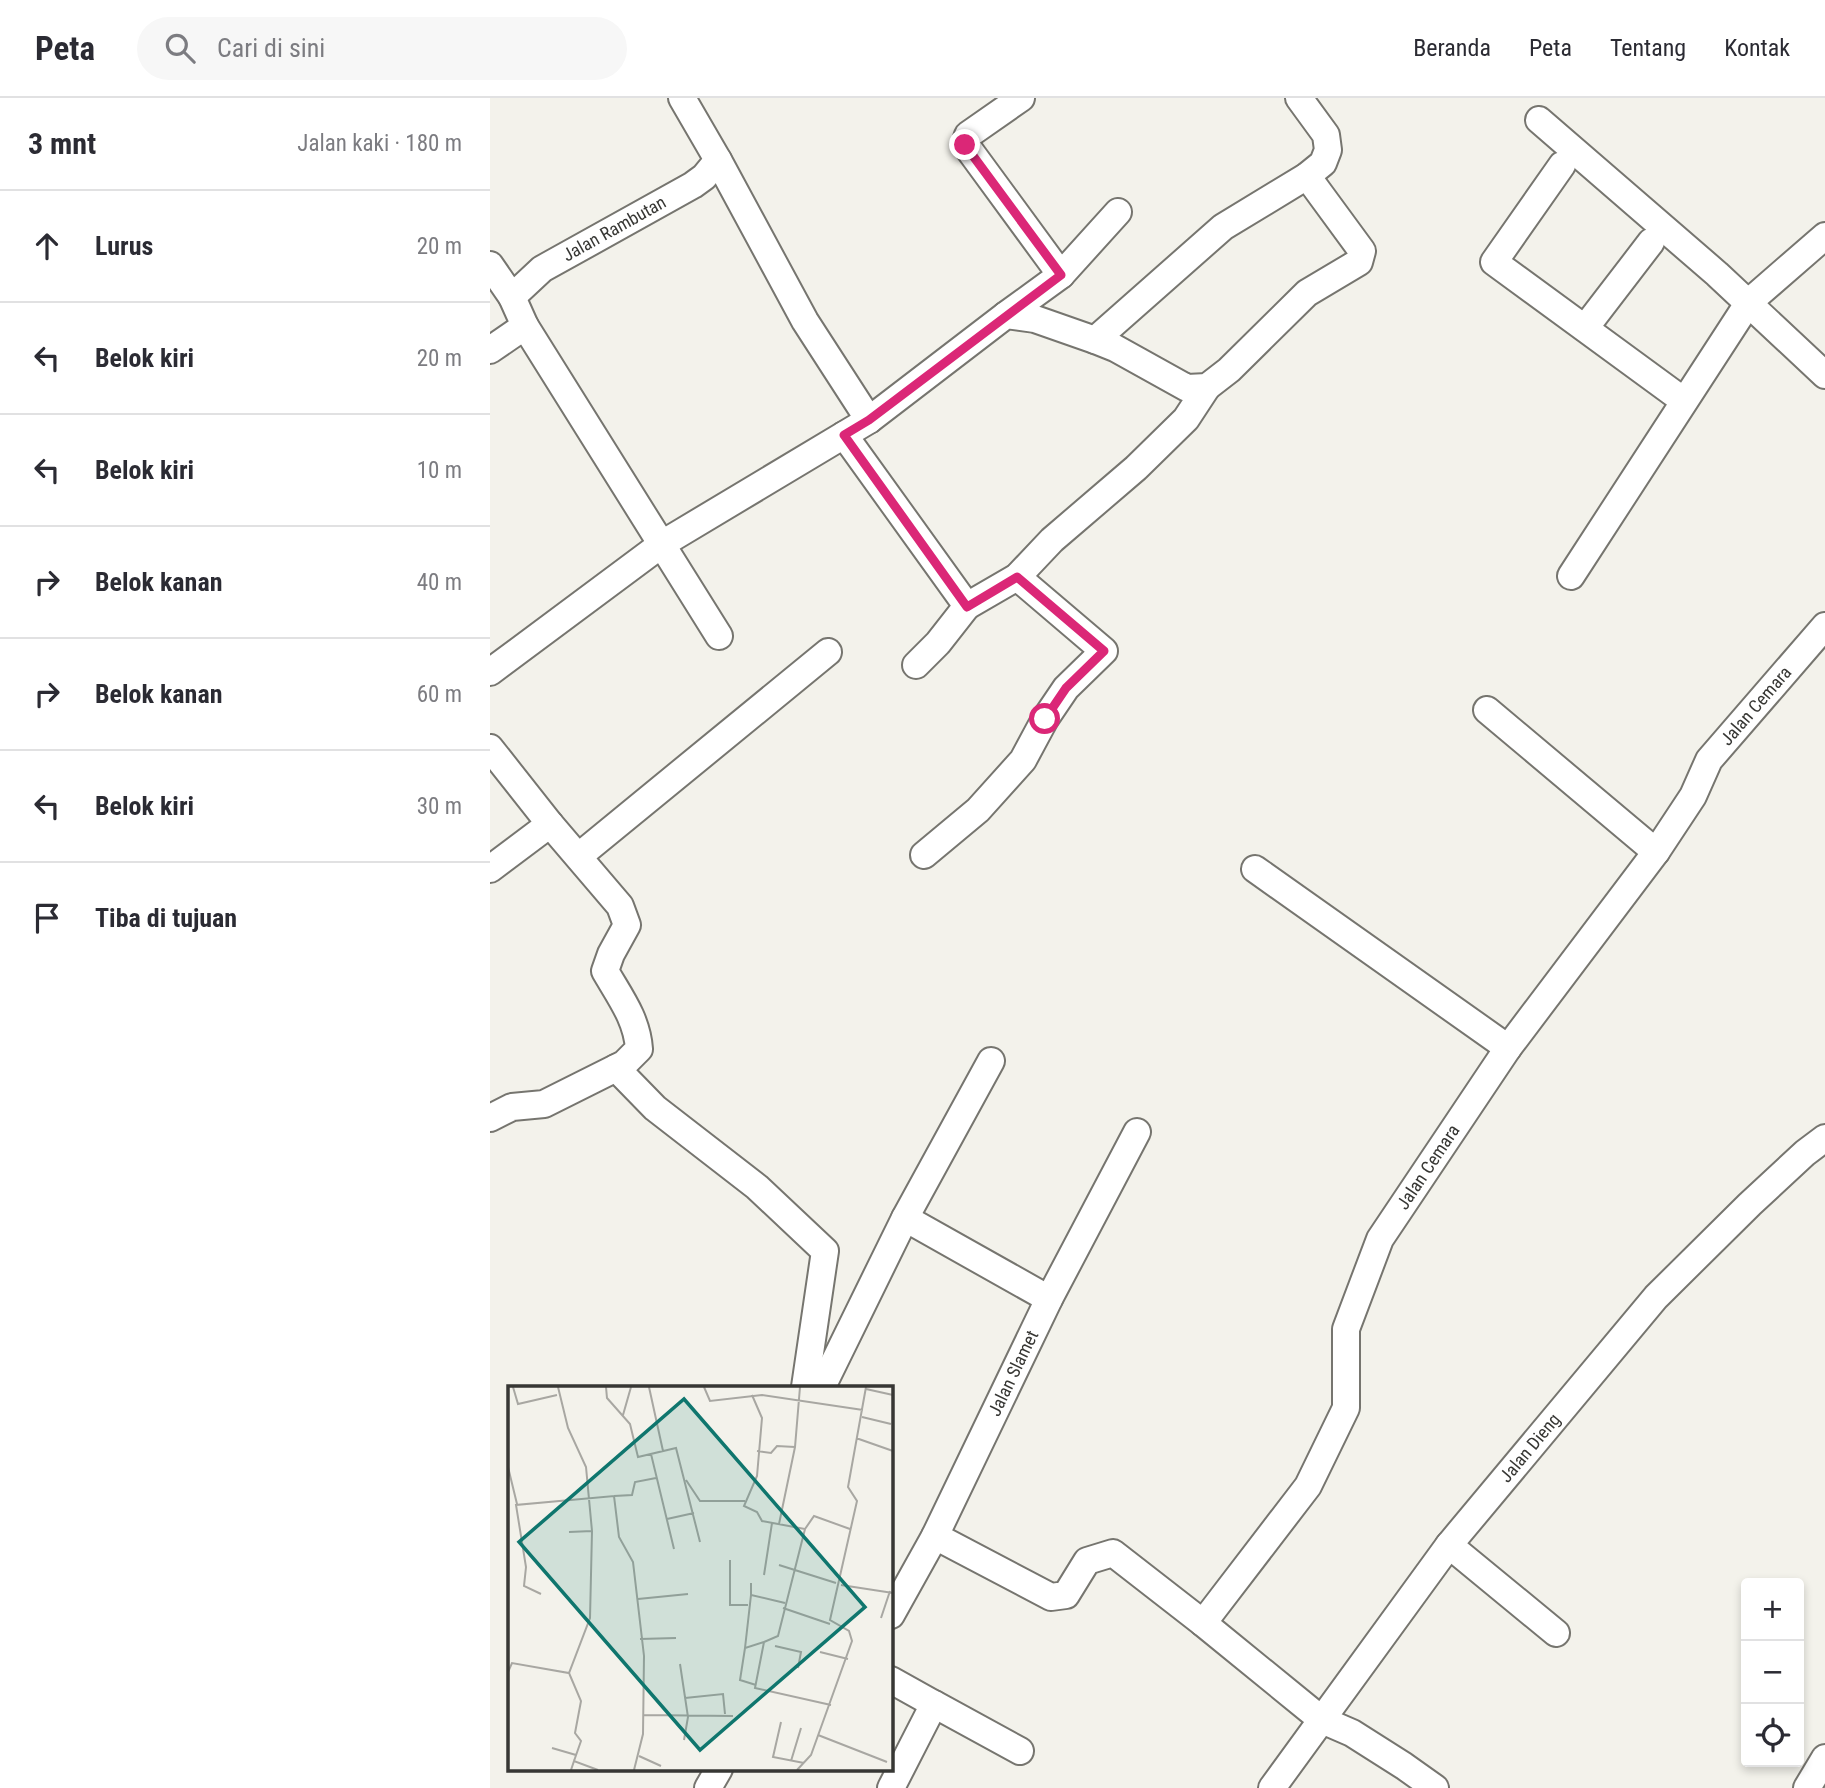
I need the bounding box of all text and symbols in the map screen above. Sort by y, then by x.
search box [137,17,627,80]
text: Peta [35,29,95,68]
icon: search [161,29,199,67]
text: Cari di sini [217,33,325,63]
text: Beranda [1413,34,1491,62]
text: Peta [1529,34,1572,62]
text: Tentang [1610,34,1686,62]
text: Kontak [1724,34,1790,62]
text: 3 mnt [28,126,96,161]
route end [949,129,980,160]
text: Jalan kaki · 180 m [297,130,462,157]
street label: Jalan Rambutan [559,191,669,265]
icon: ahead [28,227,66,265]
text: Lurus [95,231,153,261]
text: 20 m [417,233,462,260]
icon: left [28,339,66,377]
text: Belok kiri [95,343,194,373]
text: 20 m [417,345,462,372]
icon: left [28,451,66,489]
text: Belok kiri [95,455,194,485]
text: 10 m [417,457,462,484]
icon: right [28,563,66,601]
text: Belok kanan [95,567,222,597]
text: 40 m [417,569,462,596]
street label: Jalan Cemara [1716,662,1795,749]
icon: right [28,675,66,713]
text: Belok kanan [95,679,222,709]
text: 60 m [417,681,462,708]
route start [1029,703,1060,734]
icon: left [28,787,66,825]
text: Belok kiri [95,791,194,821]
text: 30 m [417,793,462,820]
icon: arrive [28,899,66,937]
text: Tiba di tujuan [95,903,237,933]
street label: Jalan Cemara [1392,1120,1464,1213]
street label: Jalan Slamet [983,1327,1042,1419]
inset map [508,1386,892,1770]
street label: Jalan Dieng [1495,1409,1564,1486]
map controls [1741,1578,1804,1767]
button: + [1741,1578,1804,1641]
button: − [1741,1641,1804,1704]
button: locate [1741,1704,1804,1767]

